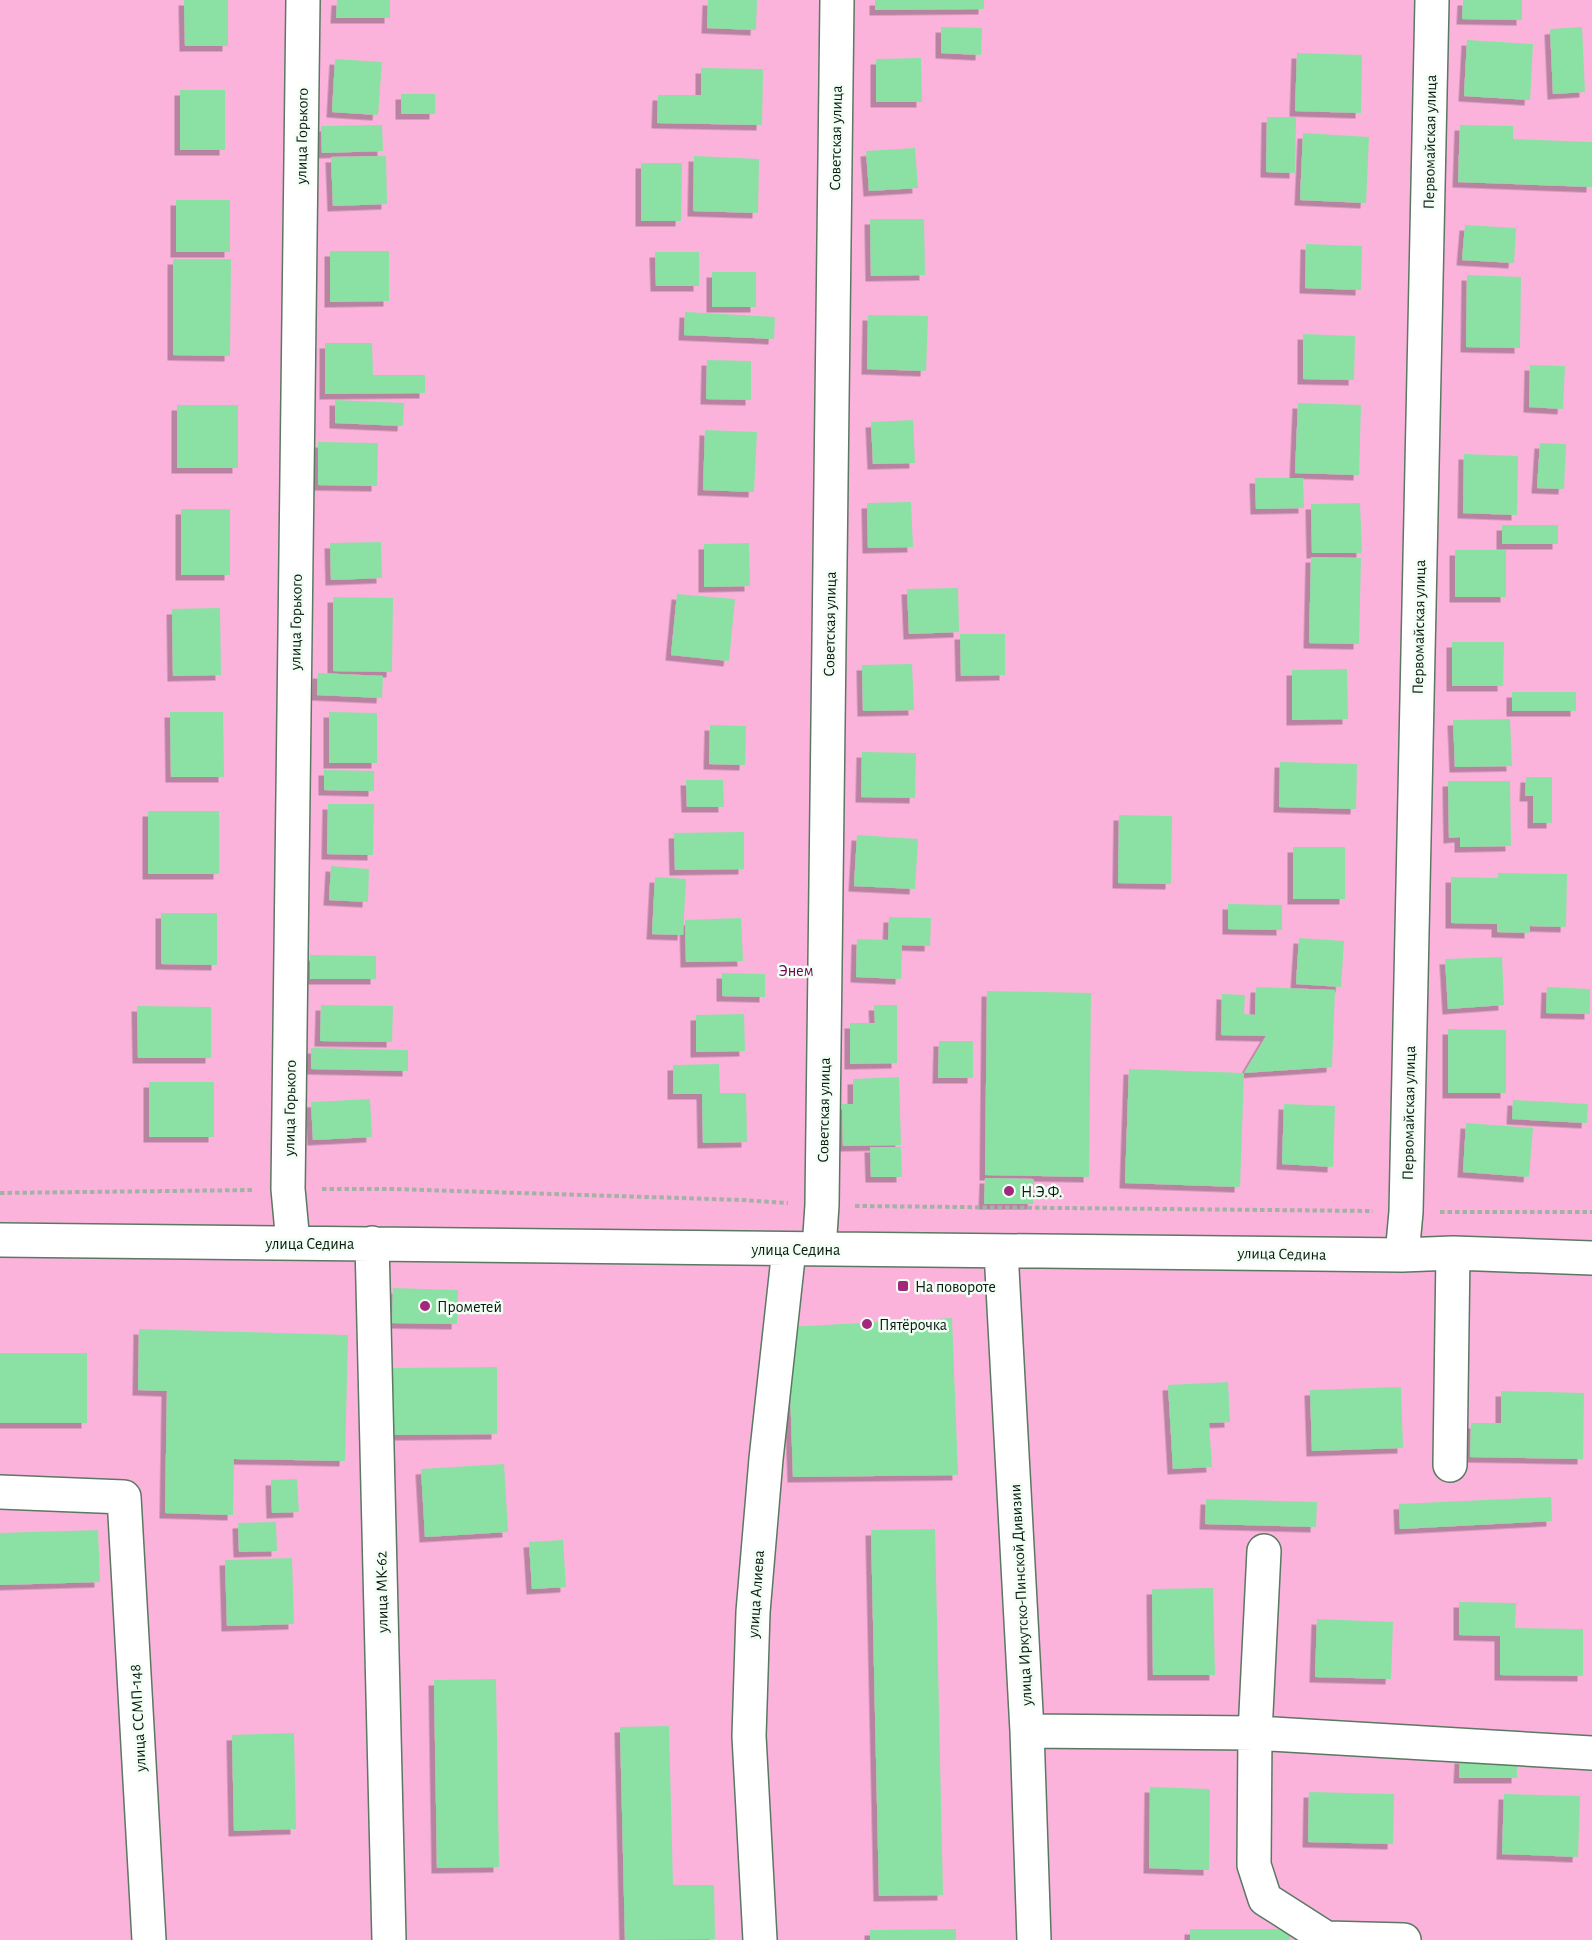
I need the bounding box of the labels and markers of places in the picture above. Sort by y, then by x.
marker: Н.Э.Ф. [1002,1184,1016,1198]
place label: Н.Э.Ф. [1021,1184,1063,1200]
marker: На повороте [896,1279,910,1293]
place label: На повороте [915,1279,996,1295]
marker: Прометей [418,1299,432,1313]
place label: Прометей [437,1299,502,1315]
marker: Пятёрочка [860,1317,874,1331]
place label: Пятёрочка [879,1317,947,1333]

